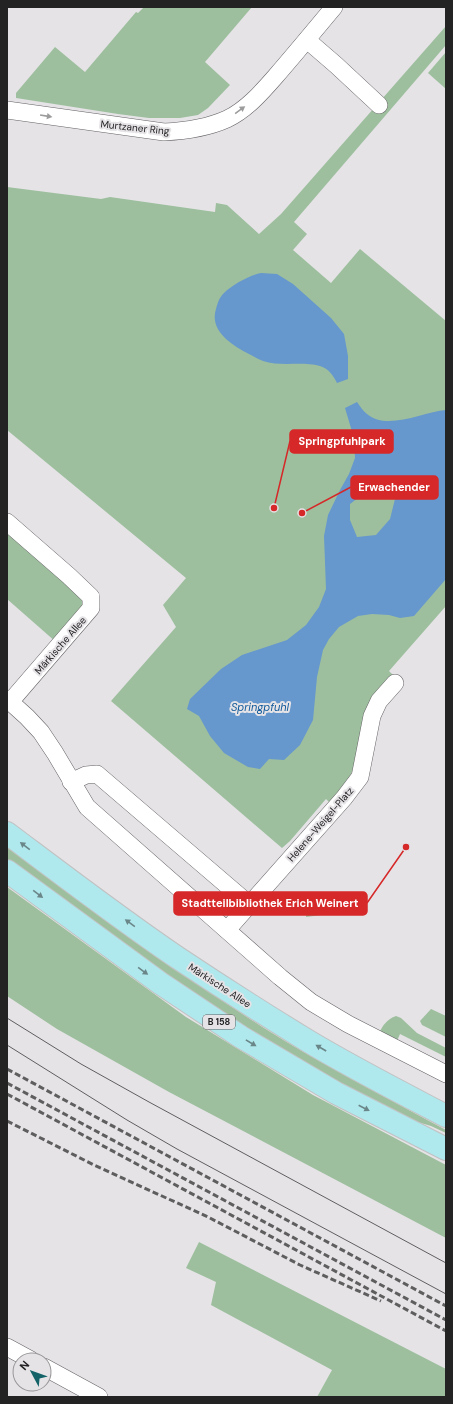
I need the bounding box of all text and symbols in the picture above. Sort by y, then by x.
one-way arrow [235,106,246,114]
one-way arrow [39,113,52,119]
street label: Murtzaner Ring [100,117,170,138]
callout: Springpfuhlpark [290,430,393,453]
text: Springpfuhlpark [298,434,386,448]
callout: Erwachender [351,476,438,499]
text: Erwachender [358,480,430,494]
street label: Märkische Allee [32,614,89,677]
water label: Springpfuhl [231,700,290,714]
street label: Helene-Weigel-Platz [284,784,357,864]
one-way arrow [20,842,31,850]
one-way arrow [33,890,44,899]
callout: Stadtteilbibliothek Erich Weinert [174,892,367,915]
text: Stadtteilbibliothek Erich Weinert [182,896,359,910]
one-way arrow [125,919,135,927]
street label: Märkische Allee [186,960,254,1011]
one-way arrow [138,967,149,975]
road number: B 158 [203,1015,235,1029]
one-way arrow [245,1040,257,1047]
one-way arrow [315,1044,327,1051]
one-way arrow [358,1104,370,1111]
north arrow [12,1352,52,1392]
text: N [17,1358,32,1373]

